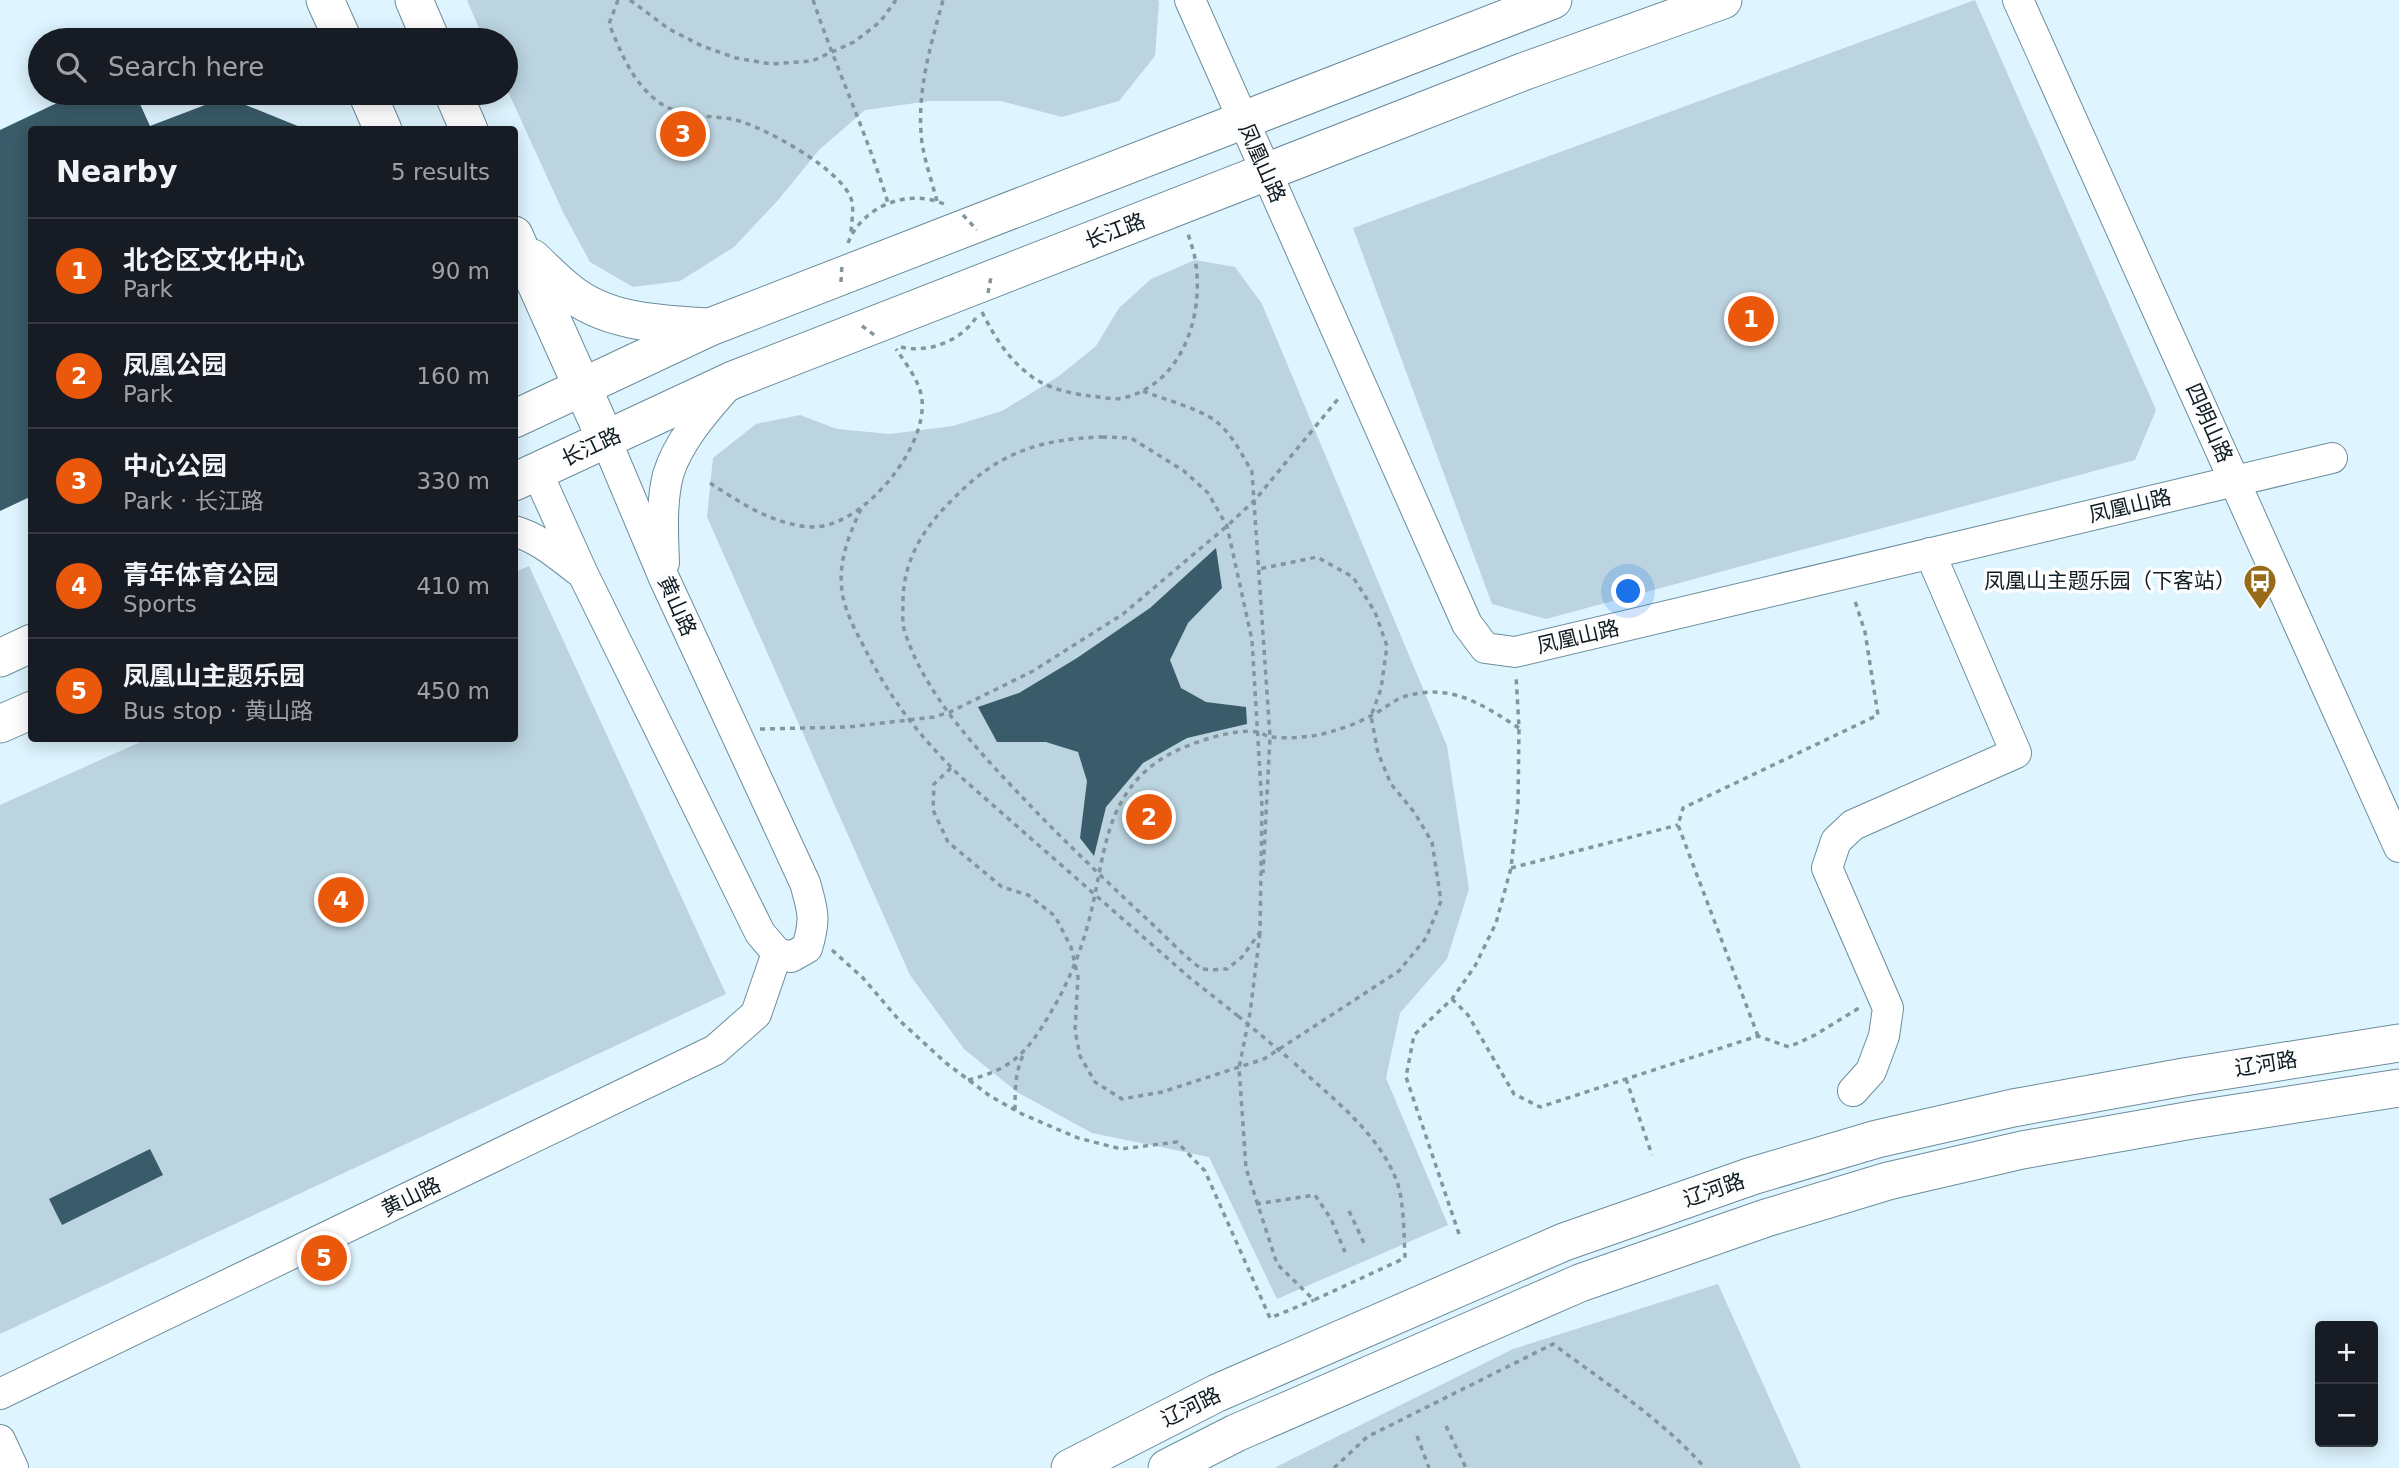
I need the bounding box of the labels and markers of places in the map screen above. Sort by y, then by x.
pin: 3 [660,108,706,160]
pin: 1 [1728,293,1774,345]
bus stop icon: 凤凰山主题乐园（下客站） [2241,562,2279,611]
place label: 凤凰山主题乐园（下客站） [1984,569,2236,593]
pin: 2 [1126,791,1172,843]
pin: 4 [318,874,364,926]
pin: 5 [301,1232,347,1284]

